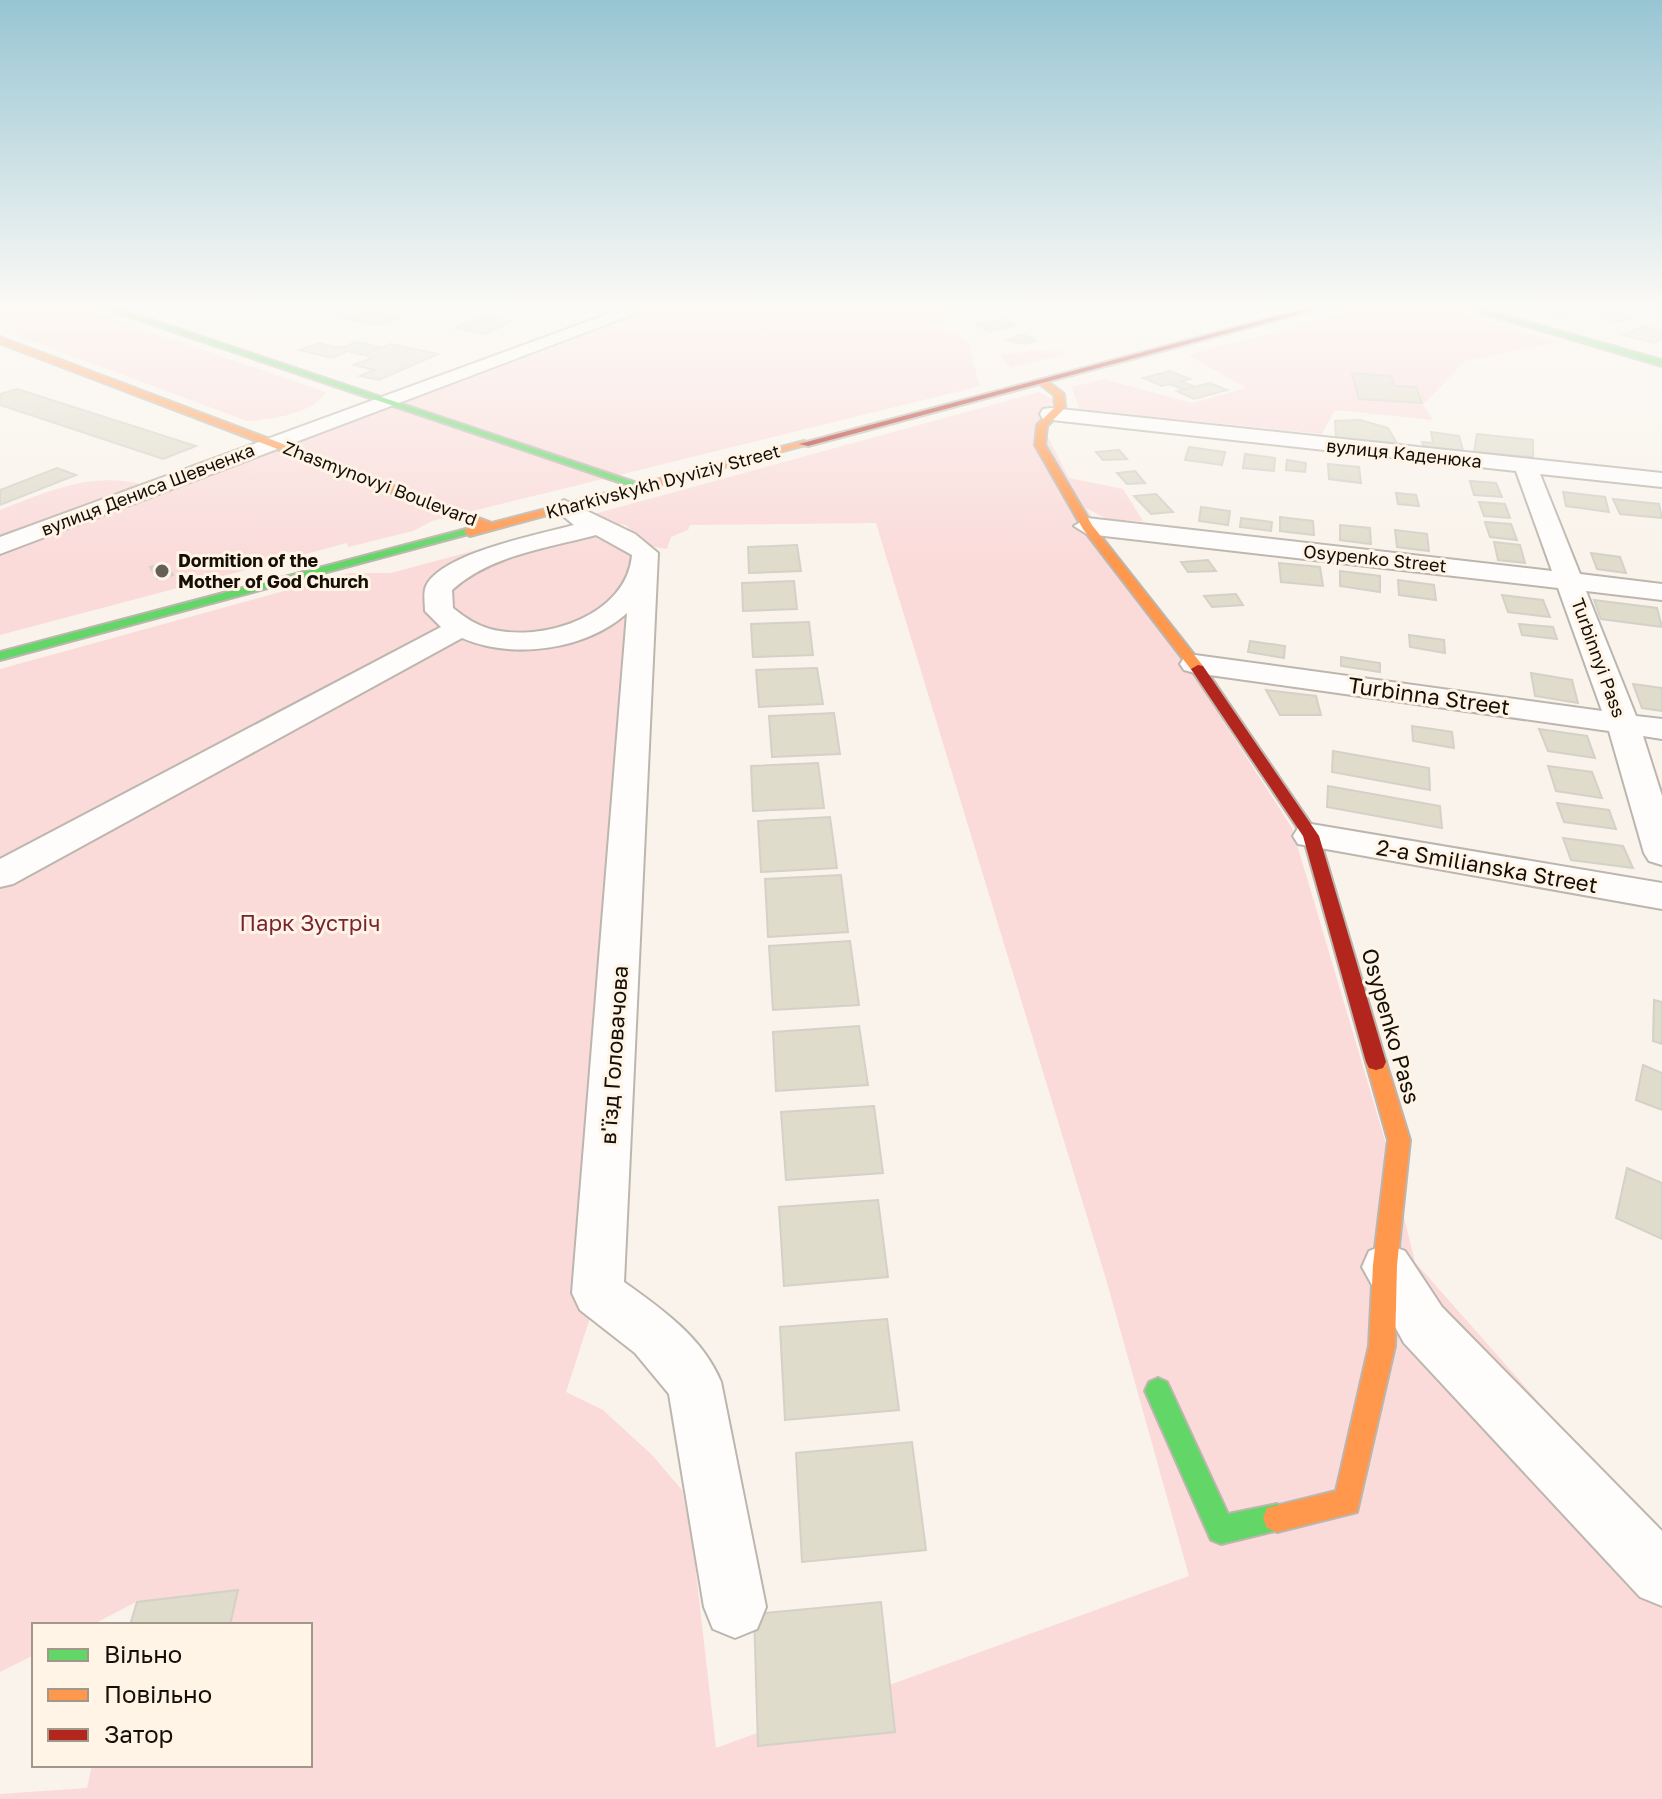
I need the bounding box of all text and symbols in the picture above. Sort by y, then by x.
street label: вулиця Каденюка [1325,434,1483,472]
street label: Zhasmynovyi Boulevard [280,436,480,530]
street label: вулиця Дениса Шевченка [38,438,257,540]
street label: Kharkivskykh Dyviziy Street [543,439,782,523]
street label: Osypenko Street [1302,540,1448,576]
place label: Dormition of the Mother of God Church [178,549,369,592]
marker: Dormition of the Mother of God Church [153,562,171,580]
street label: Turbinnyi Pass [1567,595,1631,720]
street label: Turbinna Street [1346,671,1512,720]
street label: 2-a Smilianska Street [1374,833,1600,898]
park label: Парк Зустріч [240,909,380,936]
street label: Osypenko Pass [1356,945,1427,1107]
street label: в'їзд Головачова [594,965,633,1145]
legend [32,1623,312,1767]
text: Вільно [104,1639,182,1668]
text: Повільно [104,1679,212,1708]
text: Затор [104,1719,173,1748]

